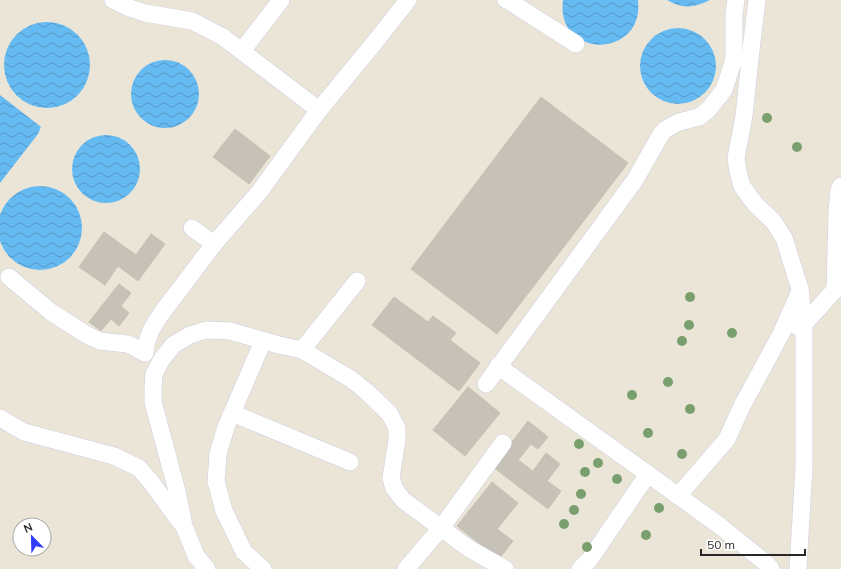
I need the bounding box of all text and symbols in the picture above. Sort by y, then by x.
north arrow [12,517,52,557]
text: N [22,520,35,536]
scale bar [701,531,805,557]
text: 50 m [707,537,735,552]

